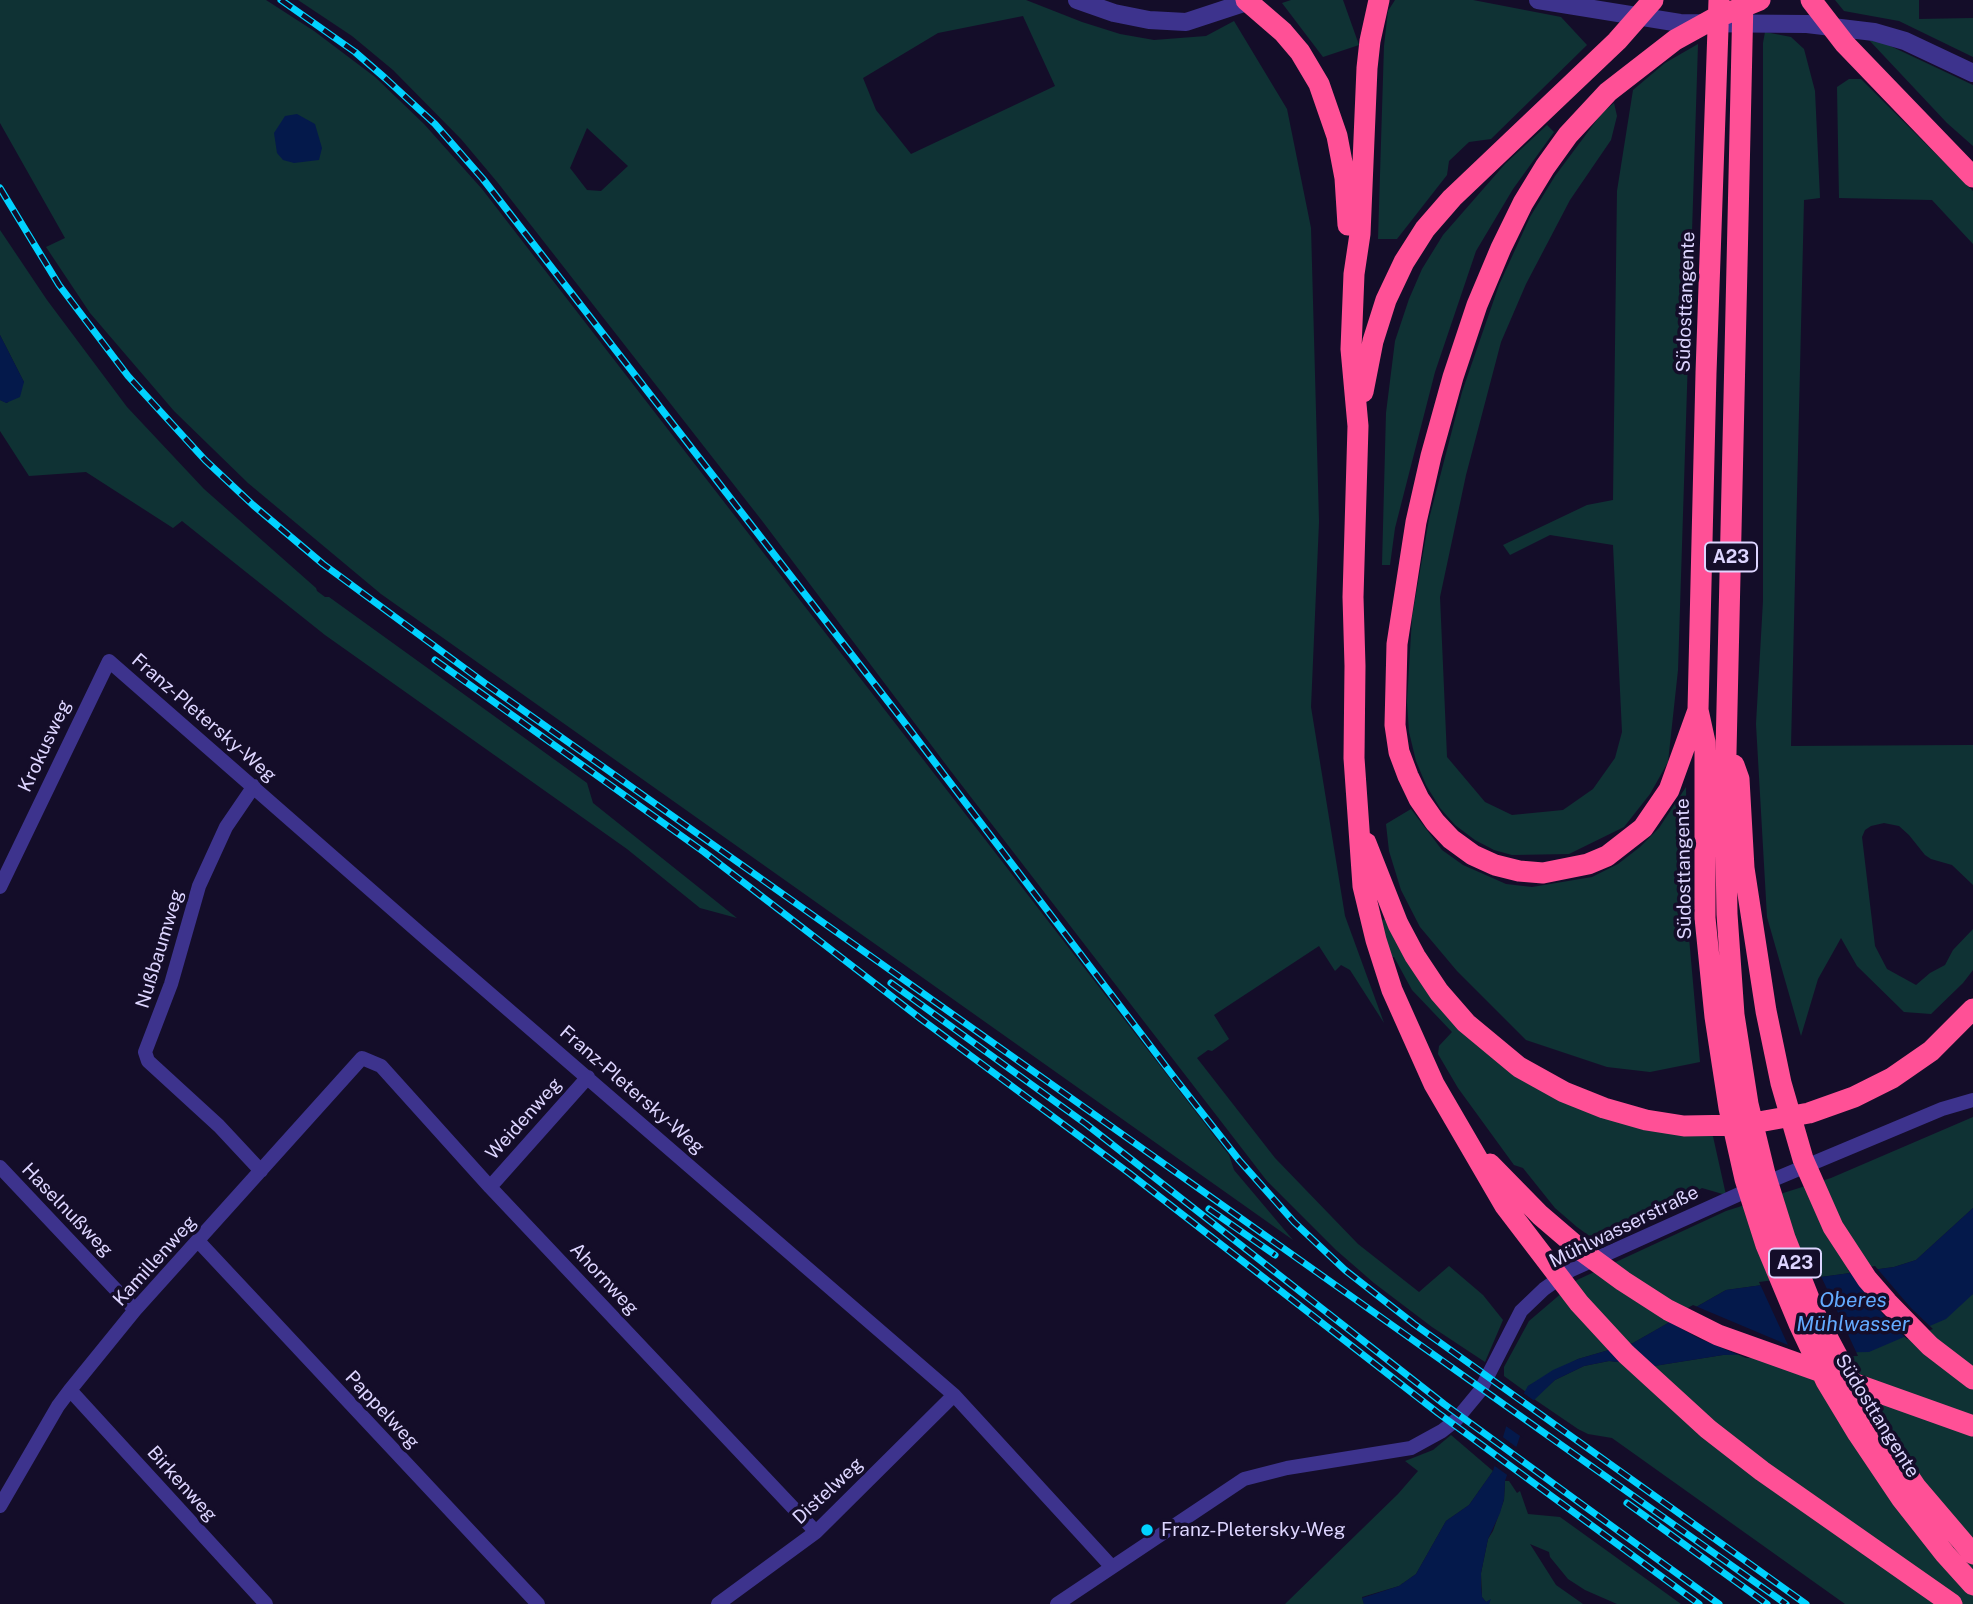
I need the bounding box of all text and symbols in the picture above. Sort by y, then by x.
street label: Südosttangente [1672,231,1700,373]
road number: A23 [1705,542,1757,572]
street label: Franz-Pletersky-Weg [127,649,281,787]
street label: Krokusweg [14,696,76,796]
street label: Südosttangente [1671,798,1697,940]
street label: Nußbaumweg [131,887,189,1011]
street label: Franz-Pletersky-Weg [555,1021,709,1159]
street label: Weidenweg [481,1073,567,1165]
street label: Haselnußweg [17,1158,117,1262]
street label: Mühlwasserstraße [1546,1181,1702,1273]
street label: Kamillenweg [108,1211,202,1311]
street label: Ahornweg [565,1238,643,1320]
road number: A23 [1769,1248,1821,1278]
water label: Oberes Mühlwasser [1796,1288,1910,1338]
street label: Südosttangente [1830,1350,1924,1482]
street label: Pappelweg [340,1366,424,1454]
street label: Birkenweg [142,1442,222,1526]
street label: Distelweg [788,1453,868,1529]
place label: Franz-Pletersky-Weg [1161,1519,1346,1541]
marker: Franz-Pletersky-Weg [1139,1522,1155,1538]

